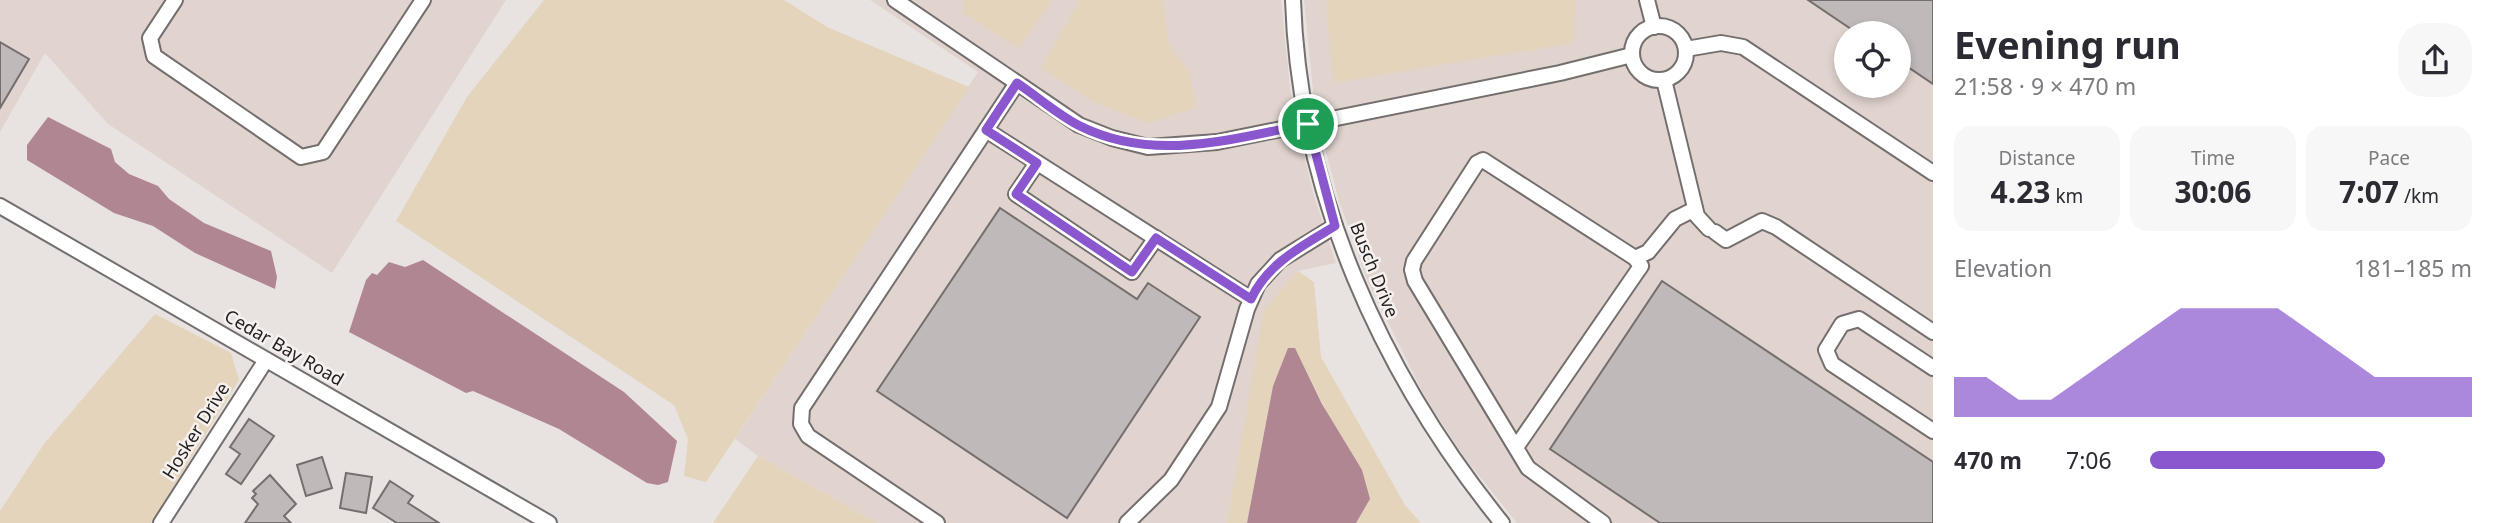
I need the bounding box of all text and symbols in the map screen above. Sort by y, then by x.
text: Evening run [1954,18,2181,70]
map controls [1834,21,1911,98]
button: locate [1834,21,1911,98]
button: share [2398,23,2472,97]
text: 21:58 · 9 × 470 m [1954,70,2136,102]
pin [1278,94,1338,154]
icon: arrive [1289,105,1327,143]
text: Distance [1999,145,2075,171]
text: Time [2191,145,2235,171]
text: Pace [2368,145,2410,171]
text: 4.23 [1991,171,2051,212]
text: 30:06 [2174,171,2252,212]
text: 7:07 [2339,171,2399,212]
text: km [2051,183,2083,209]
text: /km [2399,183,2439,209]
street label: Busch Drive [1345,219,1405,321]
text: Elevation [1954,252,2052,284]
text: 181–185 m [2354,252,2472,284]
street label: Cedar Bay Road [221,303,348,391]
street label: Hosker Drive [156,378,234,483]
text: 470 m [1954,444,2022,476]
text: 7:06 [2066,444,2112,476]

